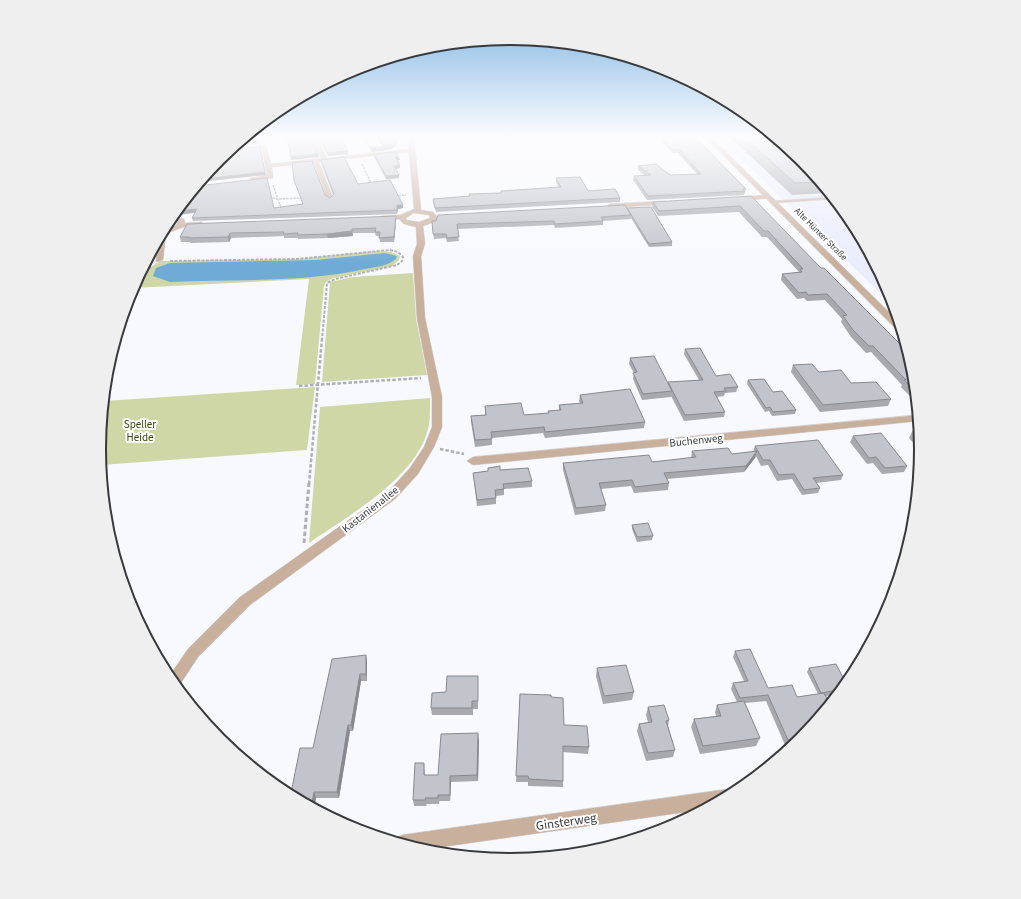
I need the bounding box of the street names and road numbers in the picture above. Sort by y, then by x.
street label: Alte Hünxer Straße [791,205,850,264]
street label: Buchenweg [669,430,724,451]
street label: Kastanienallee [339,482,402,536]
street label: Ginsterweg [535,809,598,835]

